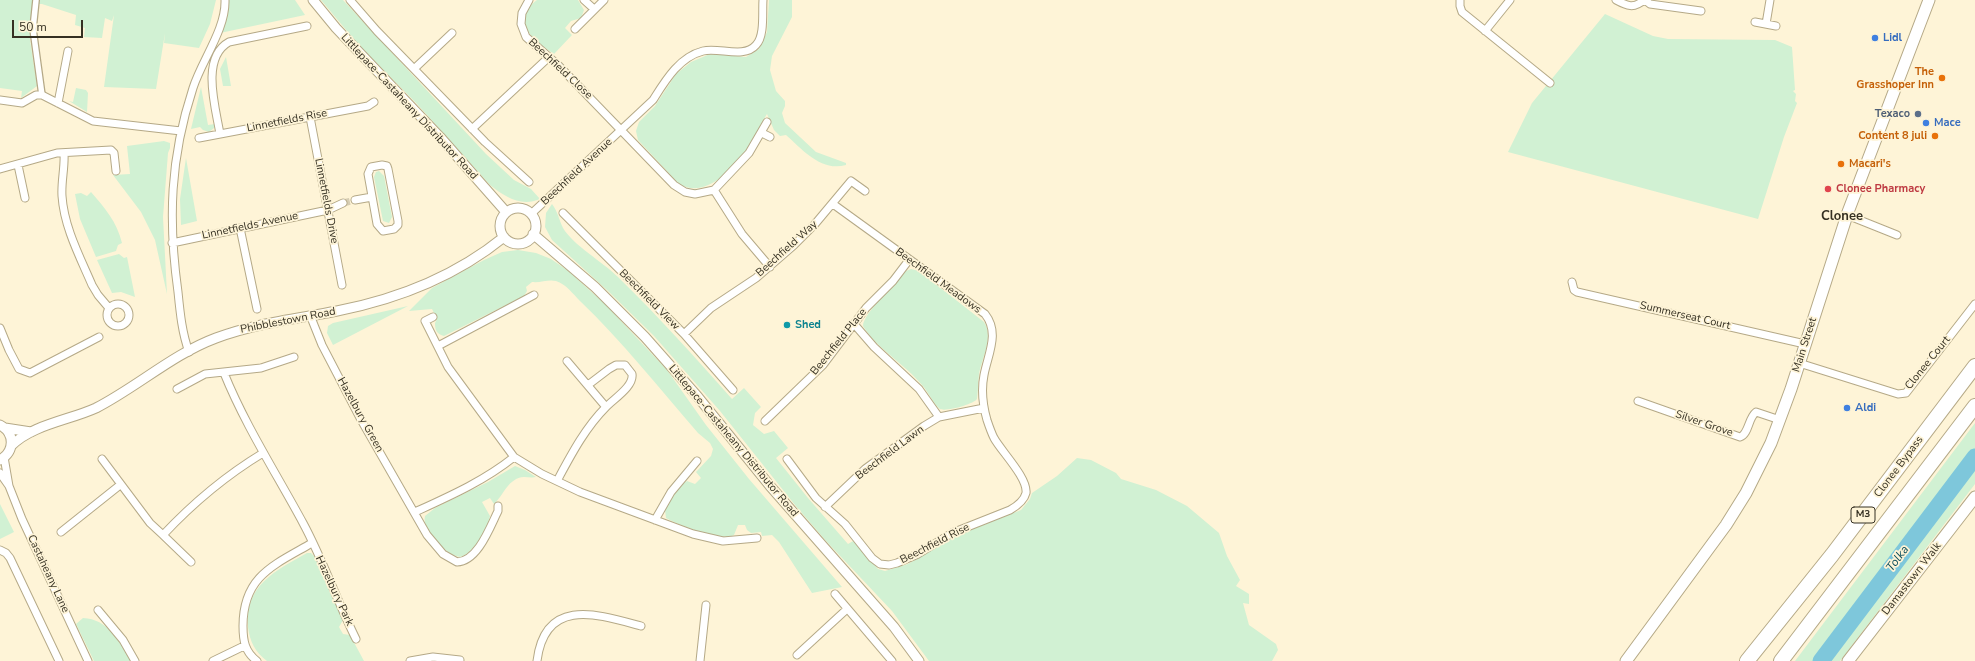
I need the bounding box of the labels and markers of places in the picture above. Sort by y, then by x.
place label: Lidl [1883,31,1902,45]
marker: Lidl [1870,33,1880,43]
place label: The Grasshoper Inn [1856,65,1934,91]
marker: The Grasshoper Inn [1937,73,1947,83]
place label: Texaco [1875,107,1910,121]
marker: Texaco [1913,109,1923,119]
place label: Mace [1934,116,1961,130]
marker: Mace [1921,118,1931,128]
place label: Content 8 juli [1858,129,1927,143]
marker: Content 8 juli [1930,131,1940,141]
place label: Macari's [1849,157,1891,171]
marker: Macari's [1836,159,1846,169]
place label: Clonee Pharmacy [1836,182,1925,196]
marker: Clonee Pharmacy [1823,184,1833,194]
place label: Shed [795,318,821,332]
marker: Shed [782,320,792,330]
place label: Aldi [1855,401,1876,415]
marker: Aldi [1842,403,1852,413]

